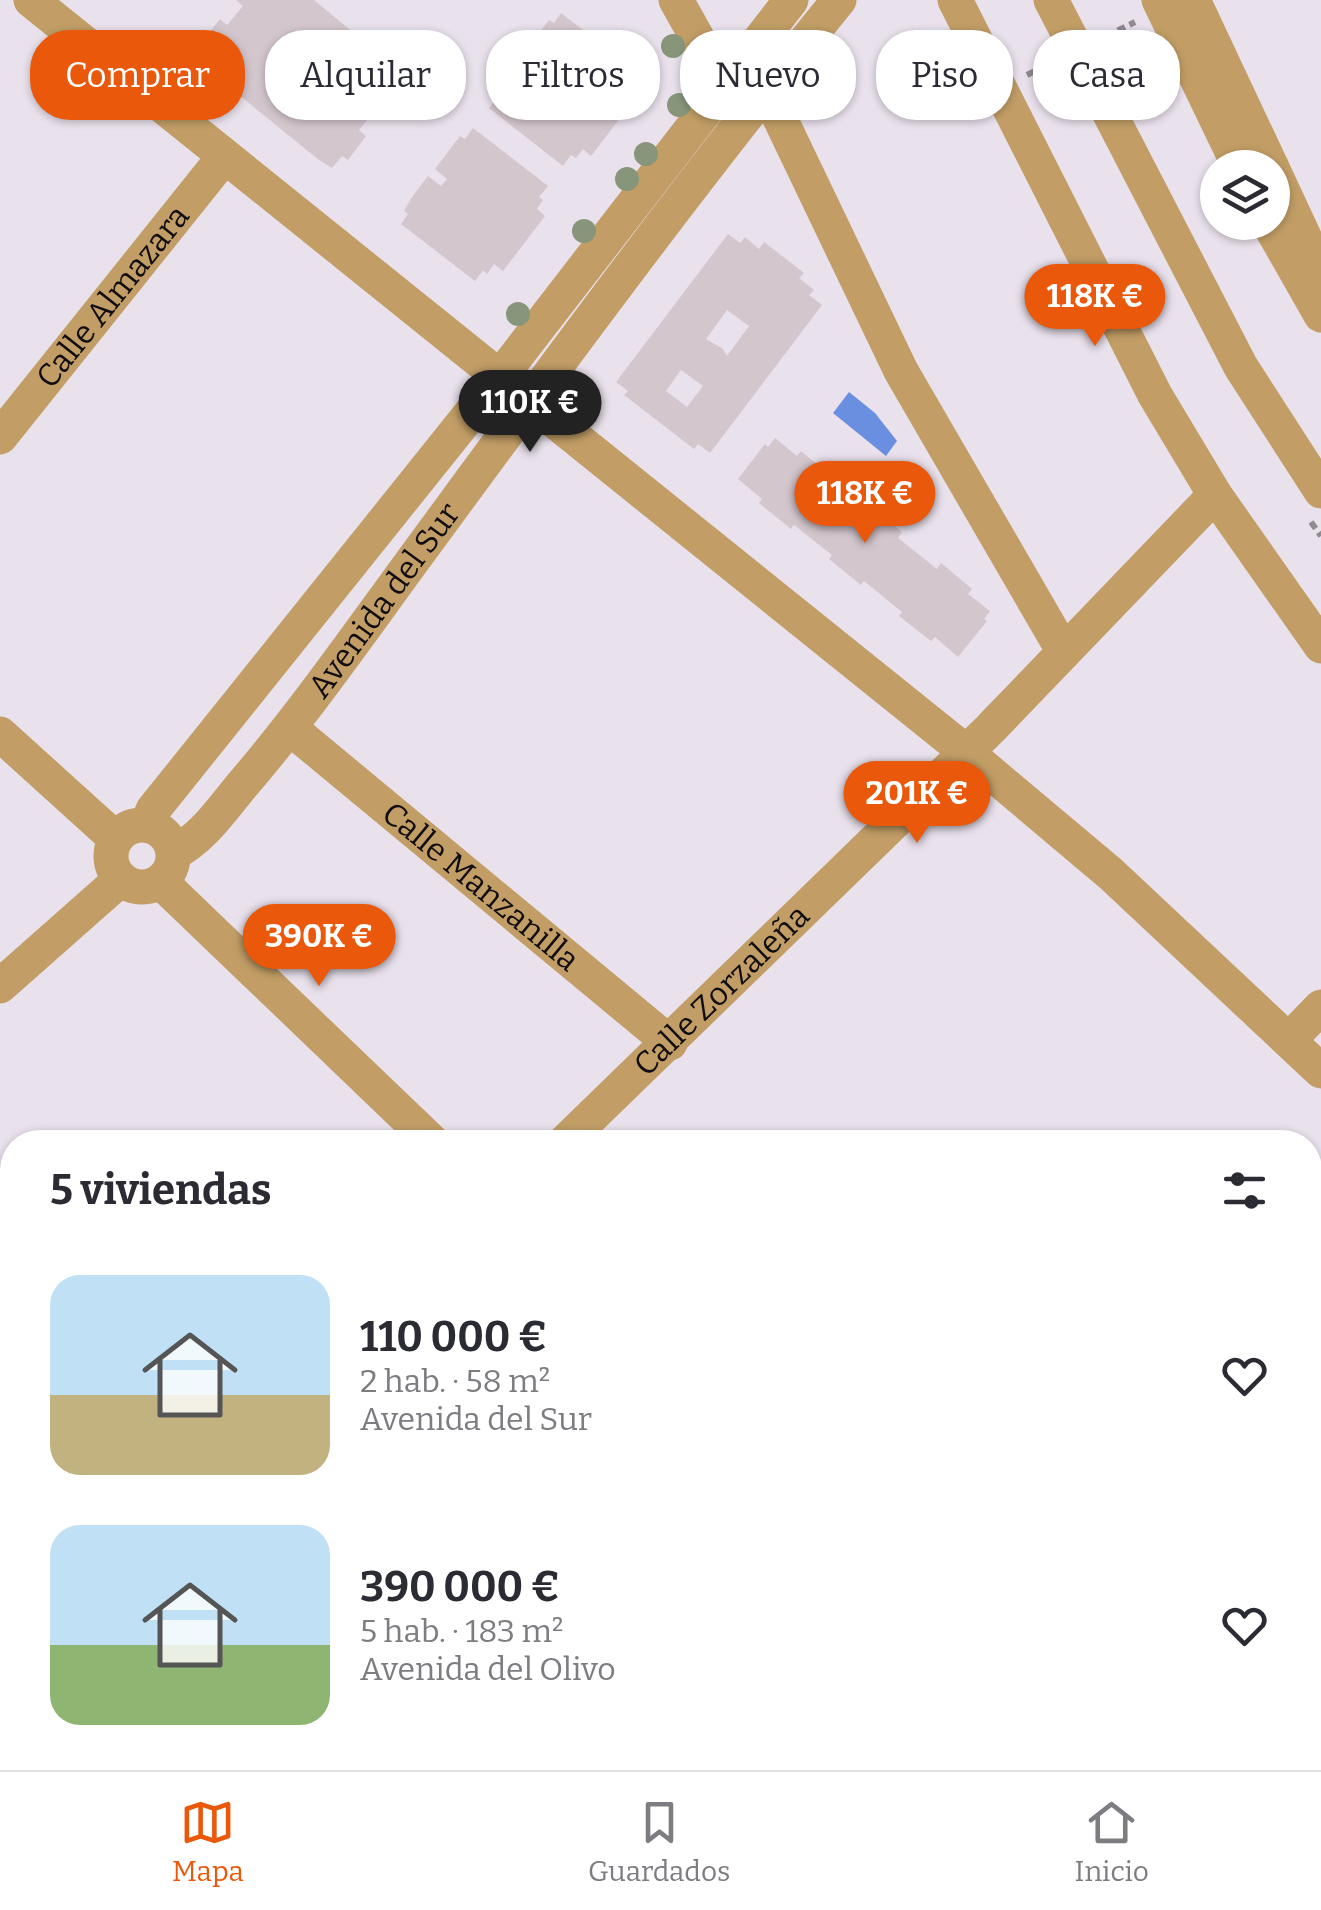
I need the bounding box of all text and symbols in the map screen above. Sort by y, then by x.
chip: Comprar [30,30,245,120]
chip: Alquilar [265,30,466,120]
chip: Filtros [486,30,660,120]
chip: Nuevo [680,30,856,120]
chip: Piso [876,30,1013,120]
chip: Casa [1033,30,1180,120]
map controls [1200,150,1290,240]
button: layers [1200,150,1290,240]
street label: Calle Almazara [28,198,197,395]
pin: 118K € [1014,264,1176,349]
text: 118K € [1046,277,1144,315]
pin: 110K € [449,370,611,455]
text: 110K € [481,383,579,421]
pin: 118K € [784,461,946,546]
text: 118K € [816,474,914,512]
street label: Avenida del Sur [300,495,468,705]
pin: 201K € [836,761,998,846]
text: 201K € [866,774,968,812]
street label: Calle Manzanilla [375,794,587,979]
street label: Calle Zorzaleña [626,897,817,1084]
pin: 390K € [238,904,400,989]
text: 390K € [265,917,373,955]
icon: filters [1217,1163,1272,1218]
text: 5 viviendas [50,1165,271,1215]
text: 110 000 € [360,1312,547,1362]
icon: home [130,1315,250,1435]
icon: heart [1217,1348,1272,1403]
text: 2 hab. · 58 m² [360,1362,550,1400]
text: Avenida del Sur [360,1400,592,1438]
text: 390 000 € [360,1562,560,1612]
icon: home [130,1565,250,1685]
icon: heart [1217,1598,1272,1653]
text: 5 hab. · 183 m² [360,1612,563,1650]
text: Avenida del Olivo [360,1650,616,1688]
tab: Mapa [172,1795,244,1888]
tab: Guardados [588,1795,730,1888]
tab: Inicio [1075,1795,1149,1888]

